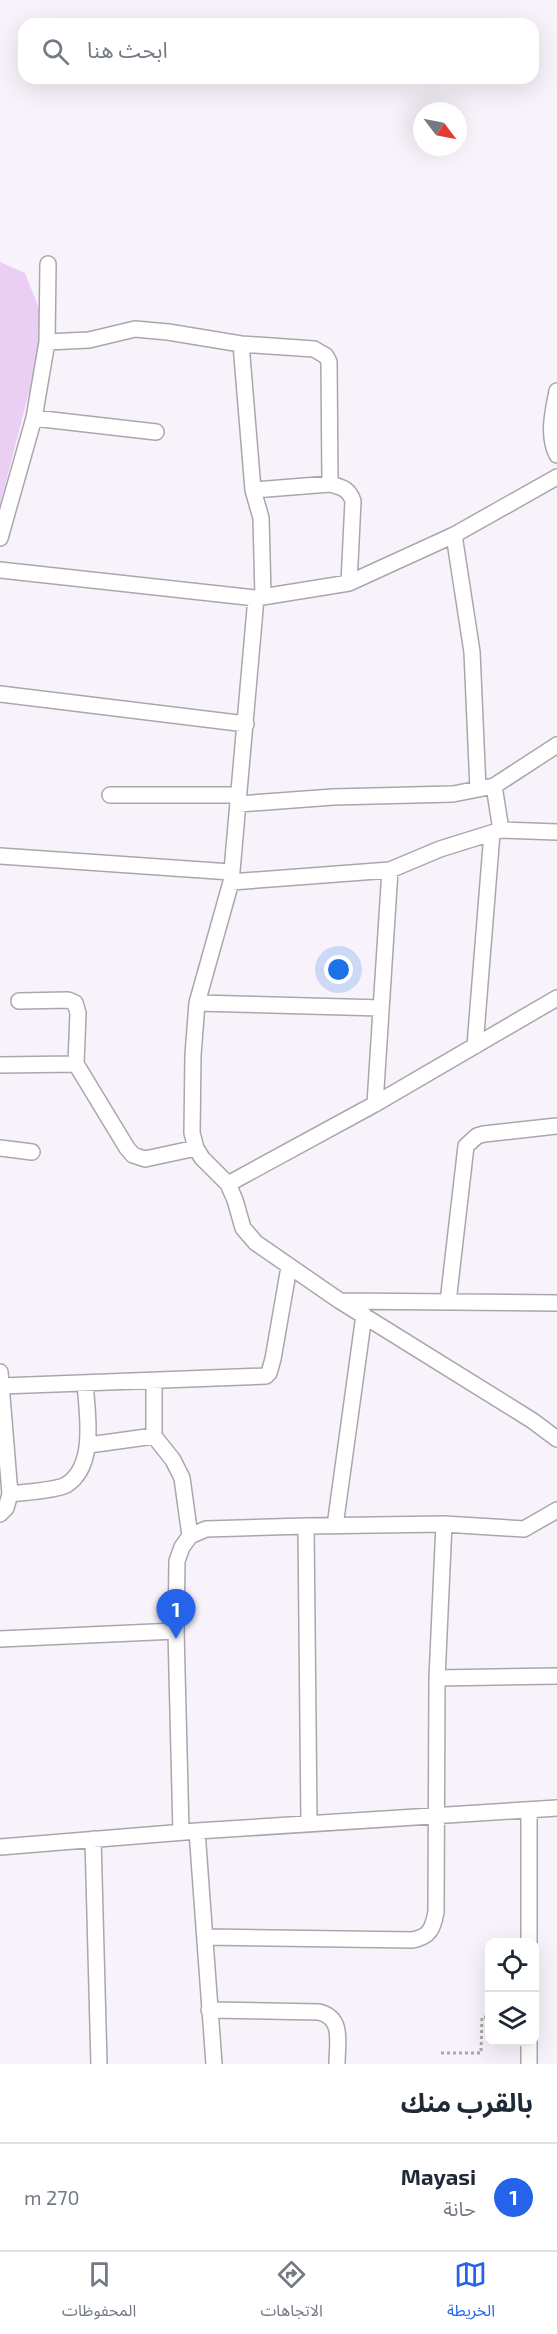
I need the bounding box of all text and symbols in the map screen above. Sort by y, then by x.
search box [18,18,539,84]
icon: search [39,35,72,68]
text: ابحث هنا [87,36,168,62]
north arrow [413,102,467,156]
your location [324,955,353,984]
pin: 1 [156,1590,195,1639]
map controls [485,1938,539,2046]
button: locate [485,1938,539,1992]
button: layers [485,1992,539,2046]
text: بالقرب منك [401,2086,533,2117]
text: Mayasi [401,2163,476,2189]
text: 270 m [24,2185,80,2209]
text: 1 [509,2185,518,2209]
text: حانة [443,2196,476,2220]
tab: المحفوظات [62,2258,136,2328]
tab: الاتجاهات [260,2258,323,2328]
tab: الخريطة [447,2258,495,2328]

